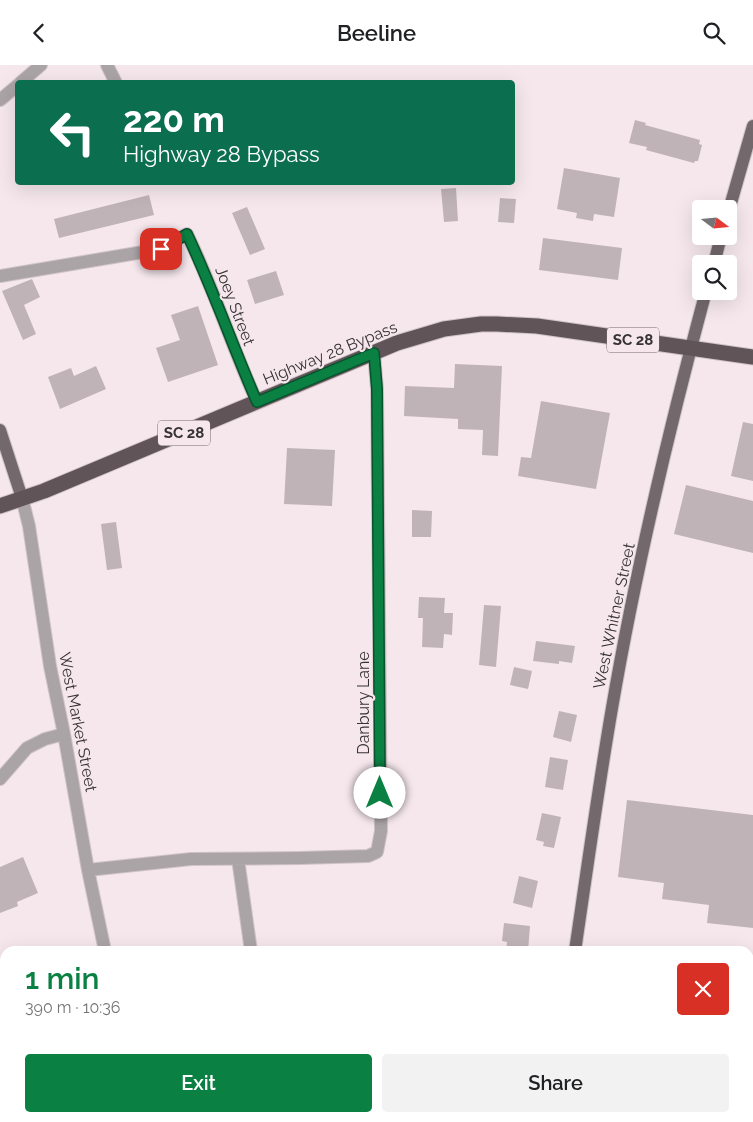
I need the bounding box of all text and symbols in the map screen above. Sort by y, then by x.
icon: back [25,19,53,47]
icon: search [700,19,728,47]
text: Beeline [337,20,416,46]
text: 220 m [123,99,225,140]
icon: left [40,100,105,165]
text: Highway 28 Bypass [123,141,320,167]
north arrow [692,200,738,245]
map controls [692,200,737,300]
pin [140,228,182,270]
icon: arrive [147,235,175,263]
button: search [692,255,737,300]
street label: Joey Street [211,264,259,349]
street label: Highway 28 Bypass [260,317,400,389]
road number: SC 28 [607,327,659,353]
road number: SC 28 [158,421,210,445]
street label: West Whitner Street [589,541,639,691]
street label: West Market Street [55,651,101,794]
street label: Danbury Lane [354,651,373,755]
position arrow [353,766,405,818]
text: 1 min [25,961,100,996]
button: close [677,963,729,1015]
text: 390 m · 10:36 [25,998,121,1017]
button: Exit [25,1054,372,1112]
button: Share [382,1054,729,1112]

